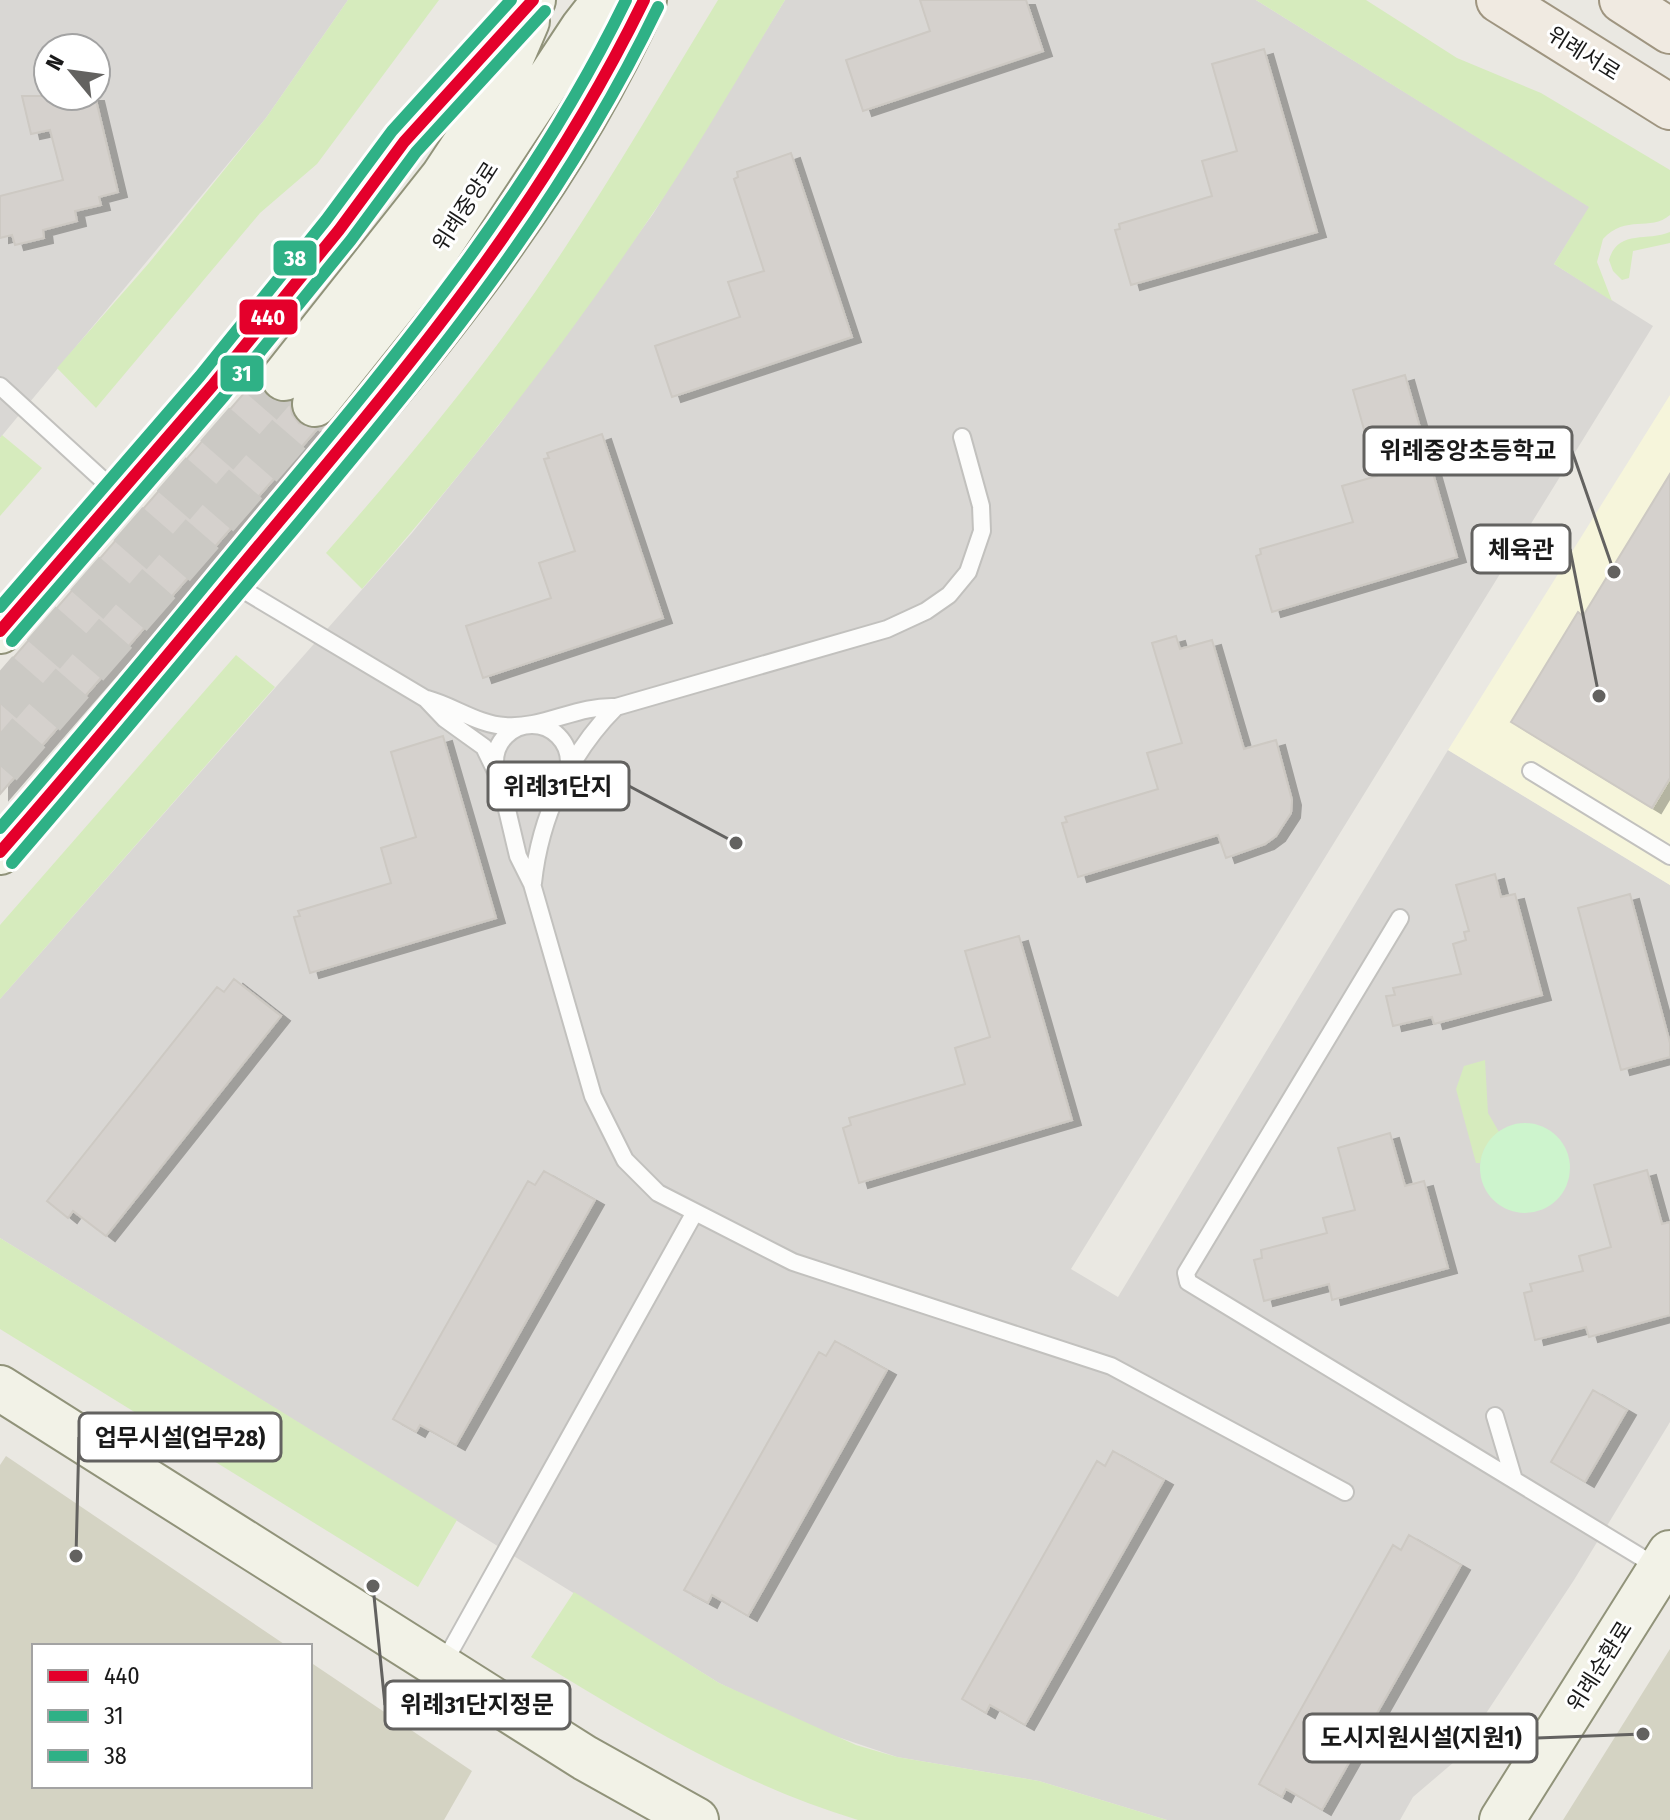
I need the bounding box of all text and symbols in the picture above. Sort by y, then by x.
street label: 위례서로 [1542,21,1625,86]
north arrow [32,32,112,112]
text: N [40,50,70,75]
street label: 위례중앙로 [427,156,504,256]
line badge: 38 [272,239,318,277]
text: 38 [283,245,306,272]
line badge: 440 [238,298,299,336]
text: 440 [251,304,285,331]
line badge: 31 [219,354,265,393]
text: 31 [231,360,252,387]
callout: 위례중앙초등학교 [1364,427,1572,475]
text: 위례중앙초등학교 [1380,437,1556,465]
callout: 체육관 [1472,525,1570,573]
text: 체육관 [1488,536,1554,564]
callout: 위례31단지 [488,762,629,810]
text: 위례31단지 [503,773,613,801]
callout: 업무시설(업무28) [79,1413,281,1461]
text: 업무시설(업무28) [95,1424,265,1452]
street label: 위례순환로 [1561,1616,1638,1716]
legend [32,1644,312,1788]
text: 440 [104,1662,140,1690]
callout: 위례31단지정문 [385,1681,570,1729]
text: 위례31단지정문 [400,1691,554,1719]
text: 31 [104,1702,124,1730]
callout: 도시지원시설(지원1) [1304,1714,1537,1762]
text: 도시지원시설(지원1) [1320,1724,1522,1752]
text: 38 [104,1742,127,1770]

